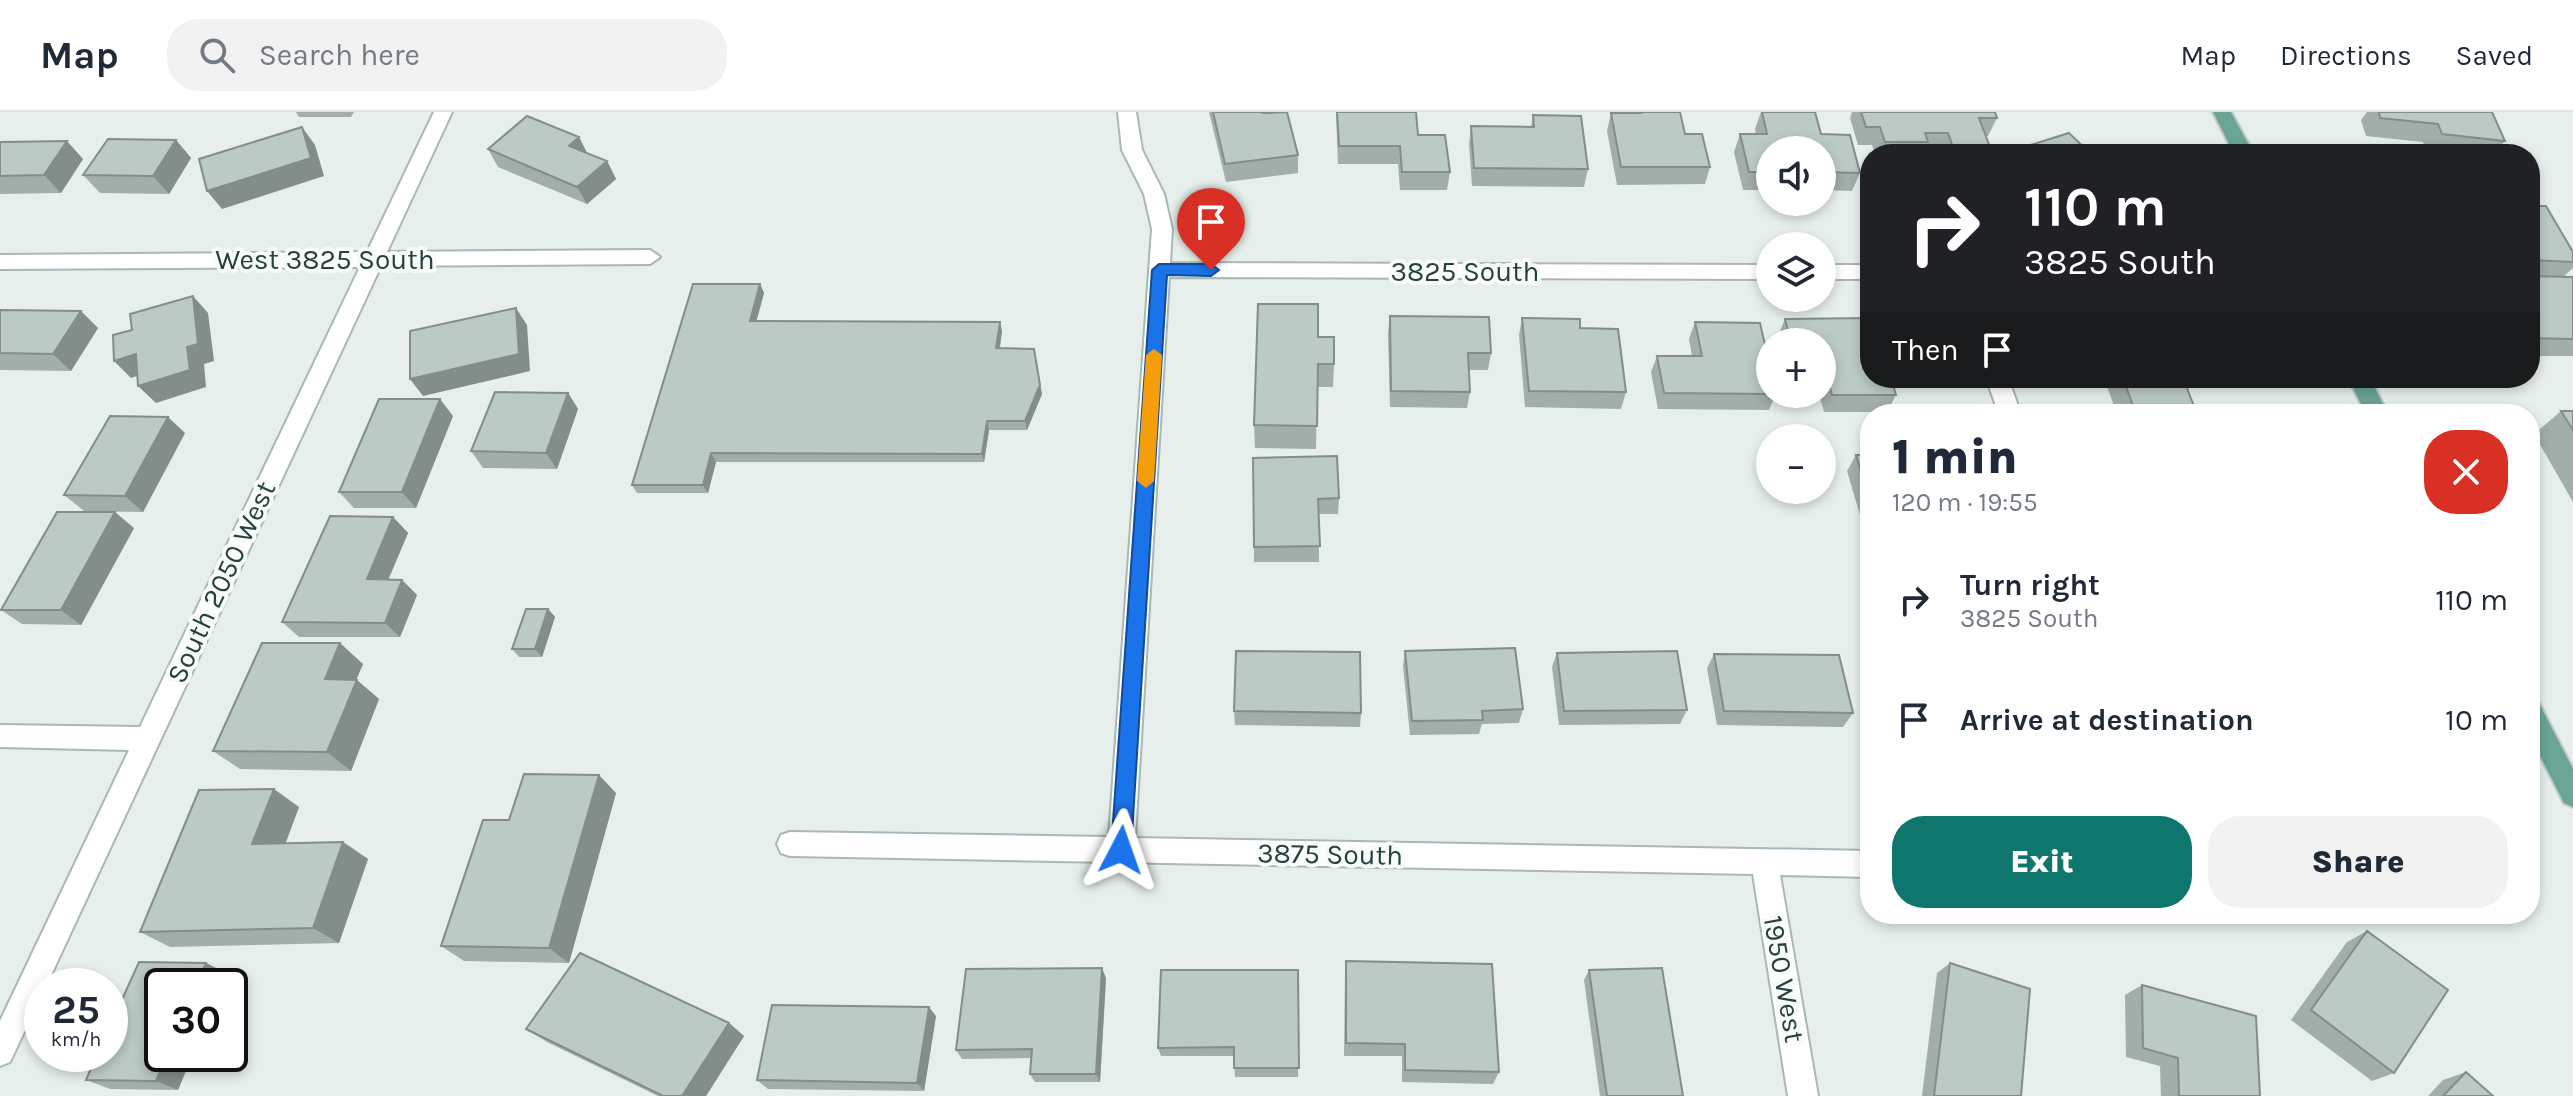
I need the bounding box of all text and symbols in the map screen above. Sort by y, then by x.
search box [167,19,727,91]
text: Map [40,33,119,78]
icon: search [195,33,239,77]
text: Search here [259,37,420,73]
text: Map [2181,39,2236,72]
text: Directions [2280,39,2412,72]
text: Saved [2456,39,2533,72]
map controls [1756,136,1836,504]
button: sound [1756,136,1836,216]
text: 110 m [2024,174,2167,239]
icon: right [1892,176,1996,280]
pin [1177,188,1245,270]
icon: arrive [1189,200,1233,244]
button: layers [1756,232,1836,312]
text: 3825 South [2024,241,2216,283]
street label: West 3825 South [215,243,435,276]
street label: 3825 South [1390,255,1540,288]
button: + [1756,328,1836,408]
icon: arrive [1975,328,2019,372]
text: Then [1892,332,1959,368]
button: − [1756,424,1836,504]
text: 1 min [1892,429,2018,485]
button: close [2424,430,2508,514]
street label: South 2050 West [160,476,282,688]
text: 120 m · 19:55 [1892,487,2038,518]
text: Turn right [1960,567,2100,603]
icon: right [1892,578,1936,622]
text: 110 m [2435,582,2508,618]
text: 3825 South [1960,603,2098,634]
icon: arrive [1892,698,1936,742]
text: Arrive at destination [1960,702,2254,738]
text: 10 m [2445,702,2508,738]
position arrow [1079,808,1163,892]
button: Exit [1892,816,2192,908]
button: Share [2208,816,2508,908]
street label: 3875 South [1257,836,1403,872]
street label: 1950 West [1757,913,1811,1045]
speed limit sign: 30 [144,968,248,1072]
text: 25 [52,986,100,1033]
text: km/h [51,1028,101,1051]

